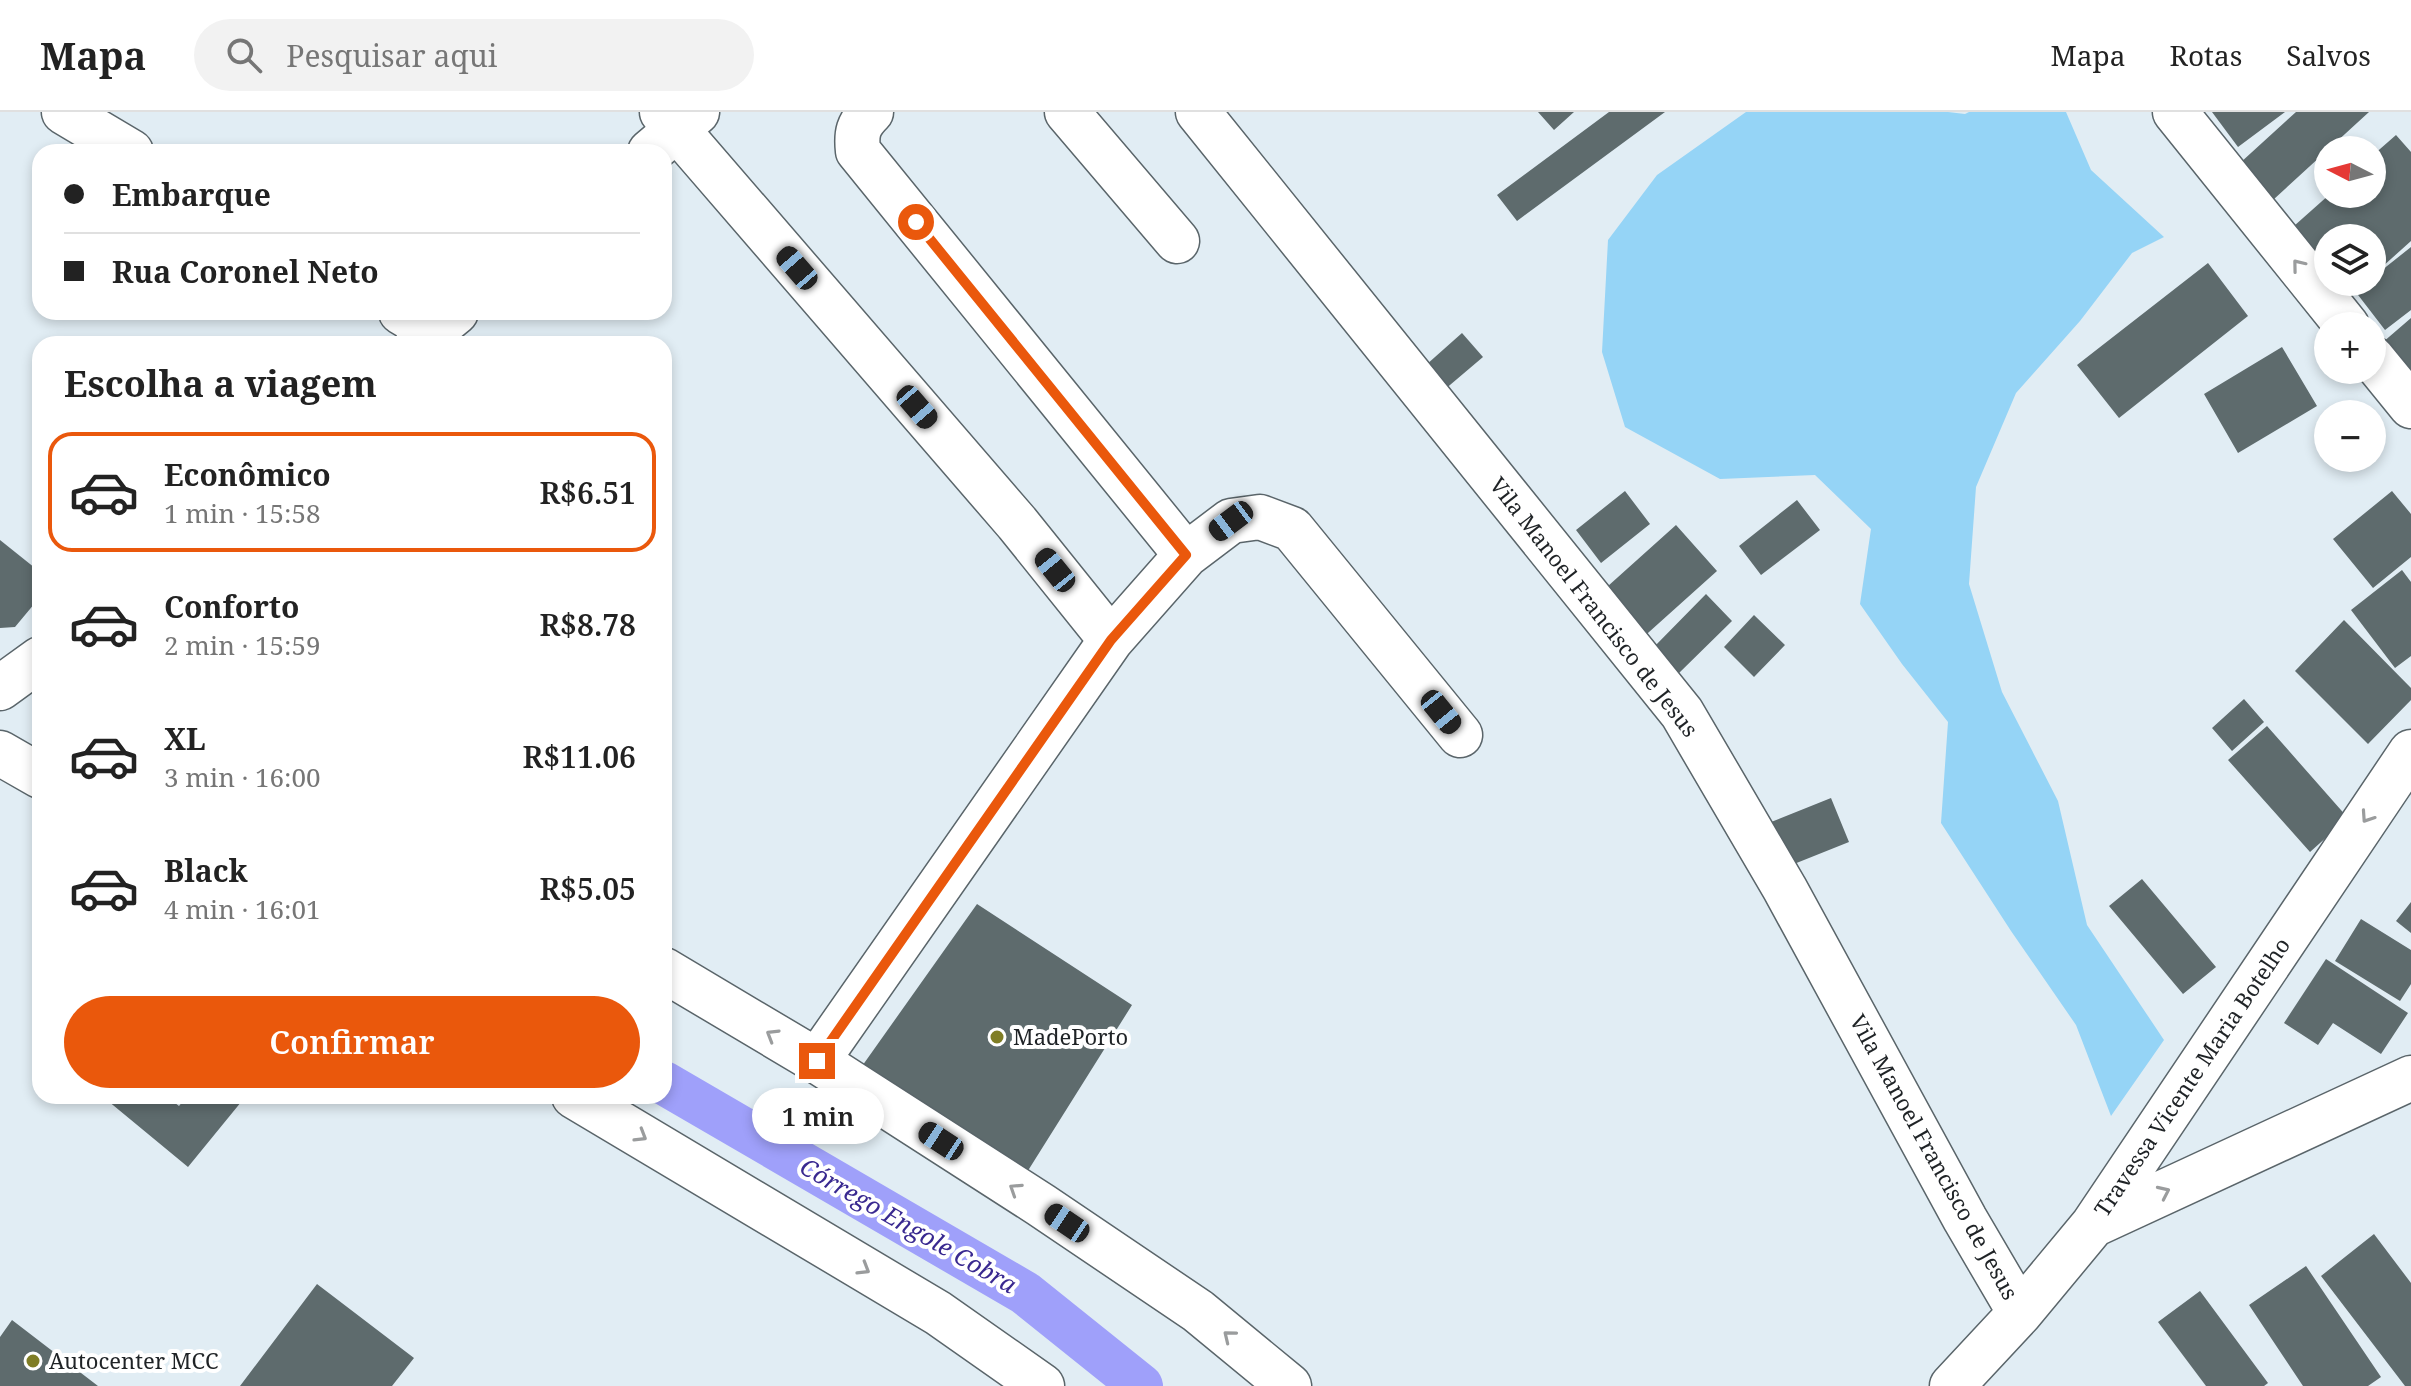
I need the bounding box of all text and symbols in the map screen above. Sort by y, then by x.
search box [194,19,754,91]
text: Mapa [40,29,146,81]
icon: search [222,33,266,77]
text: Pesquisar aqui [286,35,497,76]
text: Mapa [2051,36,2126,74]
text: Rotas [2170,36,2242,74]
text: Salvos [2286,36,2371,74]
north arrow [2314,136,2386,208]
map controls [2314,136,2386,472]
text: Embarque [112,174,271,215]
route start [898,204,934,240]
button: layers [2314,224,2386,296]
car [772,242,822,294]
text: Rua Coronel Neto [112,251,379,292]
one-way arrow [2293,260,2308,274]
button: + [2314,312,2386,384]
text: Escolha a viagem [64,359,377,408]
car [892,381,942,433]
button: − [2314,400,2386,472]
text: Econômico [164,454,331,495]
icon: car [68,456,140,528]
street label: Vila Manoel Francisco de Jesus [1484,470,1706,742]
text: R$6.51 [539,472,636,513]
text: 1 min · 15:58 [164,495,321,531]
car [1205,497,1257,545]
car [1031,544,1079,596]
text: Conforto [164,586,299,627]
icon: car [68,588,140,660]
text: R$8.78 [539,604,636,645]
text: 2 min · 15:59 [164,627,321,663]
car [1417,686,1465,738]
text: XL [164,718,206,759]
icon: car [68,720,140,792]
text: R$11.06 [523,736,636,777]
text: 3 min · 16:00 [164,759,321,795]
one-way arrow [2362,808,2377,823]
text: Black [164,850,248,891]
icon: car [68,852,140,924]
text: R$5.05 [539,868,636,909]
text: 4 min · 16:01 [164,891,321,927]
street label: Travessa Vicente Maria Botelho [2086,931,2296,1222]
button: Confirmar [64,996,640,1088]
street label: Vila Manoel Francisco de Jesus [1844,1008,2026,1305]
place label: MadePorto [1013,1021,1128,1051]
marker: MadePorto [988,1028,1006,1046]
one-way arrow [766,1029,781,1044]
route end [799,1043,835,1079]
callout: 1 min [751,1089,883,1145]
text: 1 min [782,1098,854,1134]
car [914,1118,968,1164]
one-way arrow [632,1126,647,1142]
water label: Córrego Engole Cobra [795,1149,1023,1300]
one-way arrow [1009,1183,1024,1198]
one-way arrow [2156,1186,2170,1202]
car [1040,1200,1094,1246]
one-way arrow [855,1260,870,1275]
one-way arrow [1223,1332,1238,1346]
place label: Autocenter MCC [49,1345,219,1375]
marker: Autocenter MCC [24,1352,42,1370]

